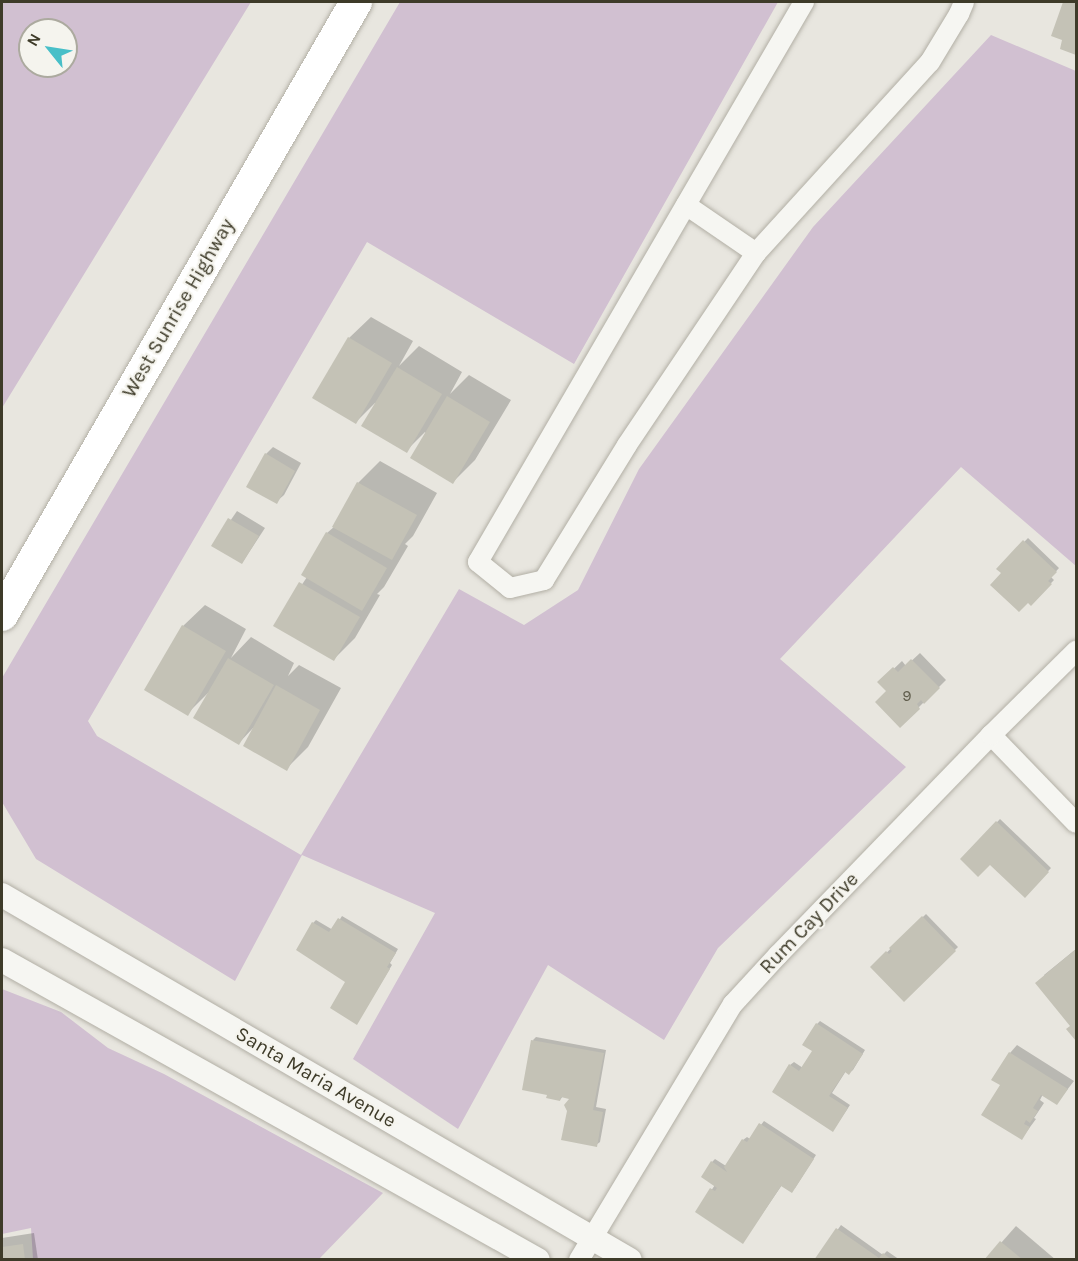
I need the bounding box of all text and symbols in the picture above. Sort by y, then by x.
north arrow [18,18,78,78]
text: N [23,30,45,49]
street label: West Sunrise Highway [117,214,239,402]
house number: 9 [902,686,912,706]
street label: Rum Cay Drive [755,867,863,979]
street label: Santa Maria Avenue [232,1021,400,1133]

